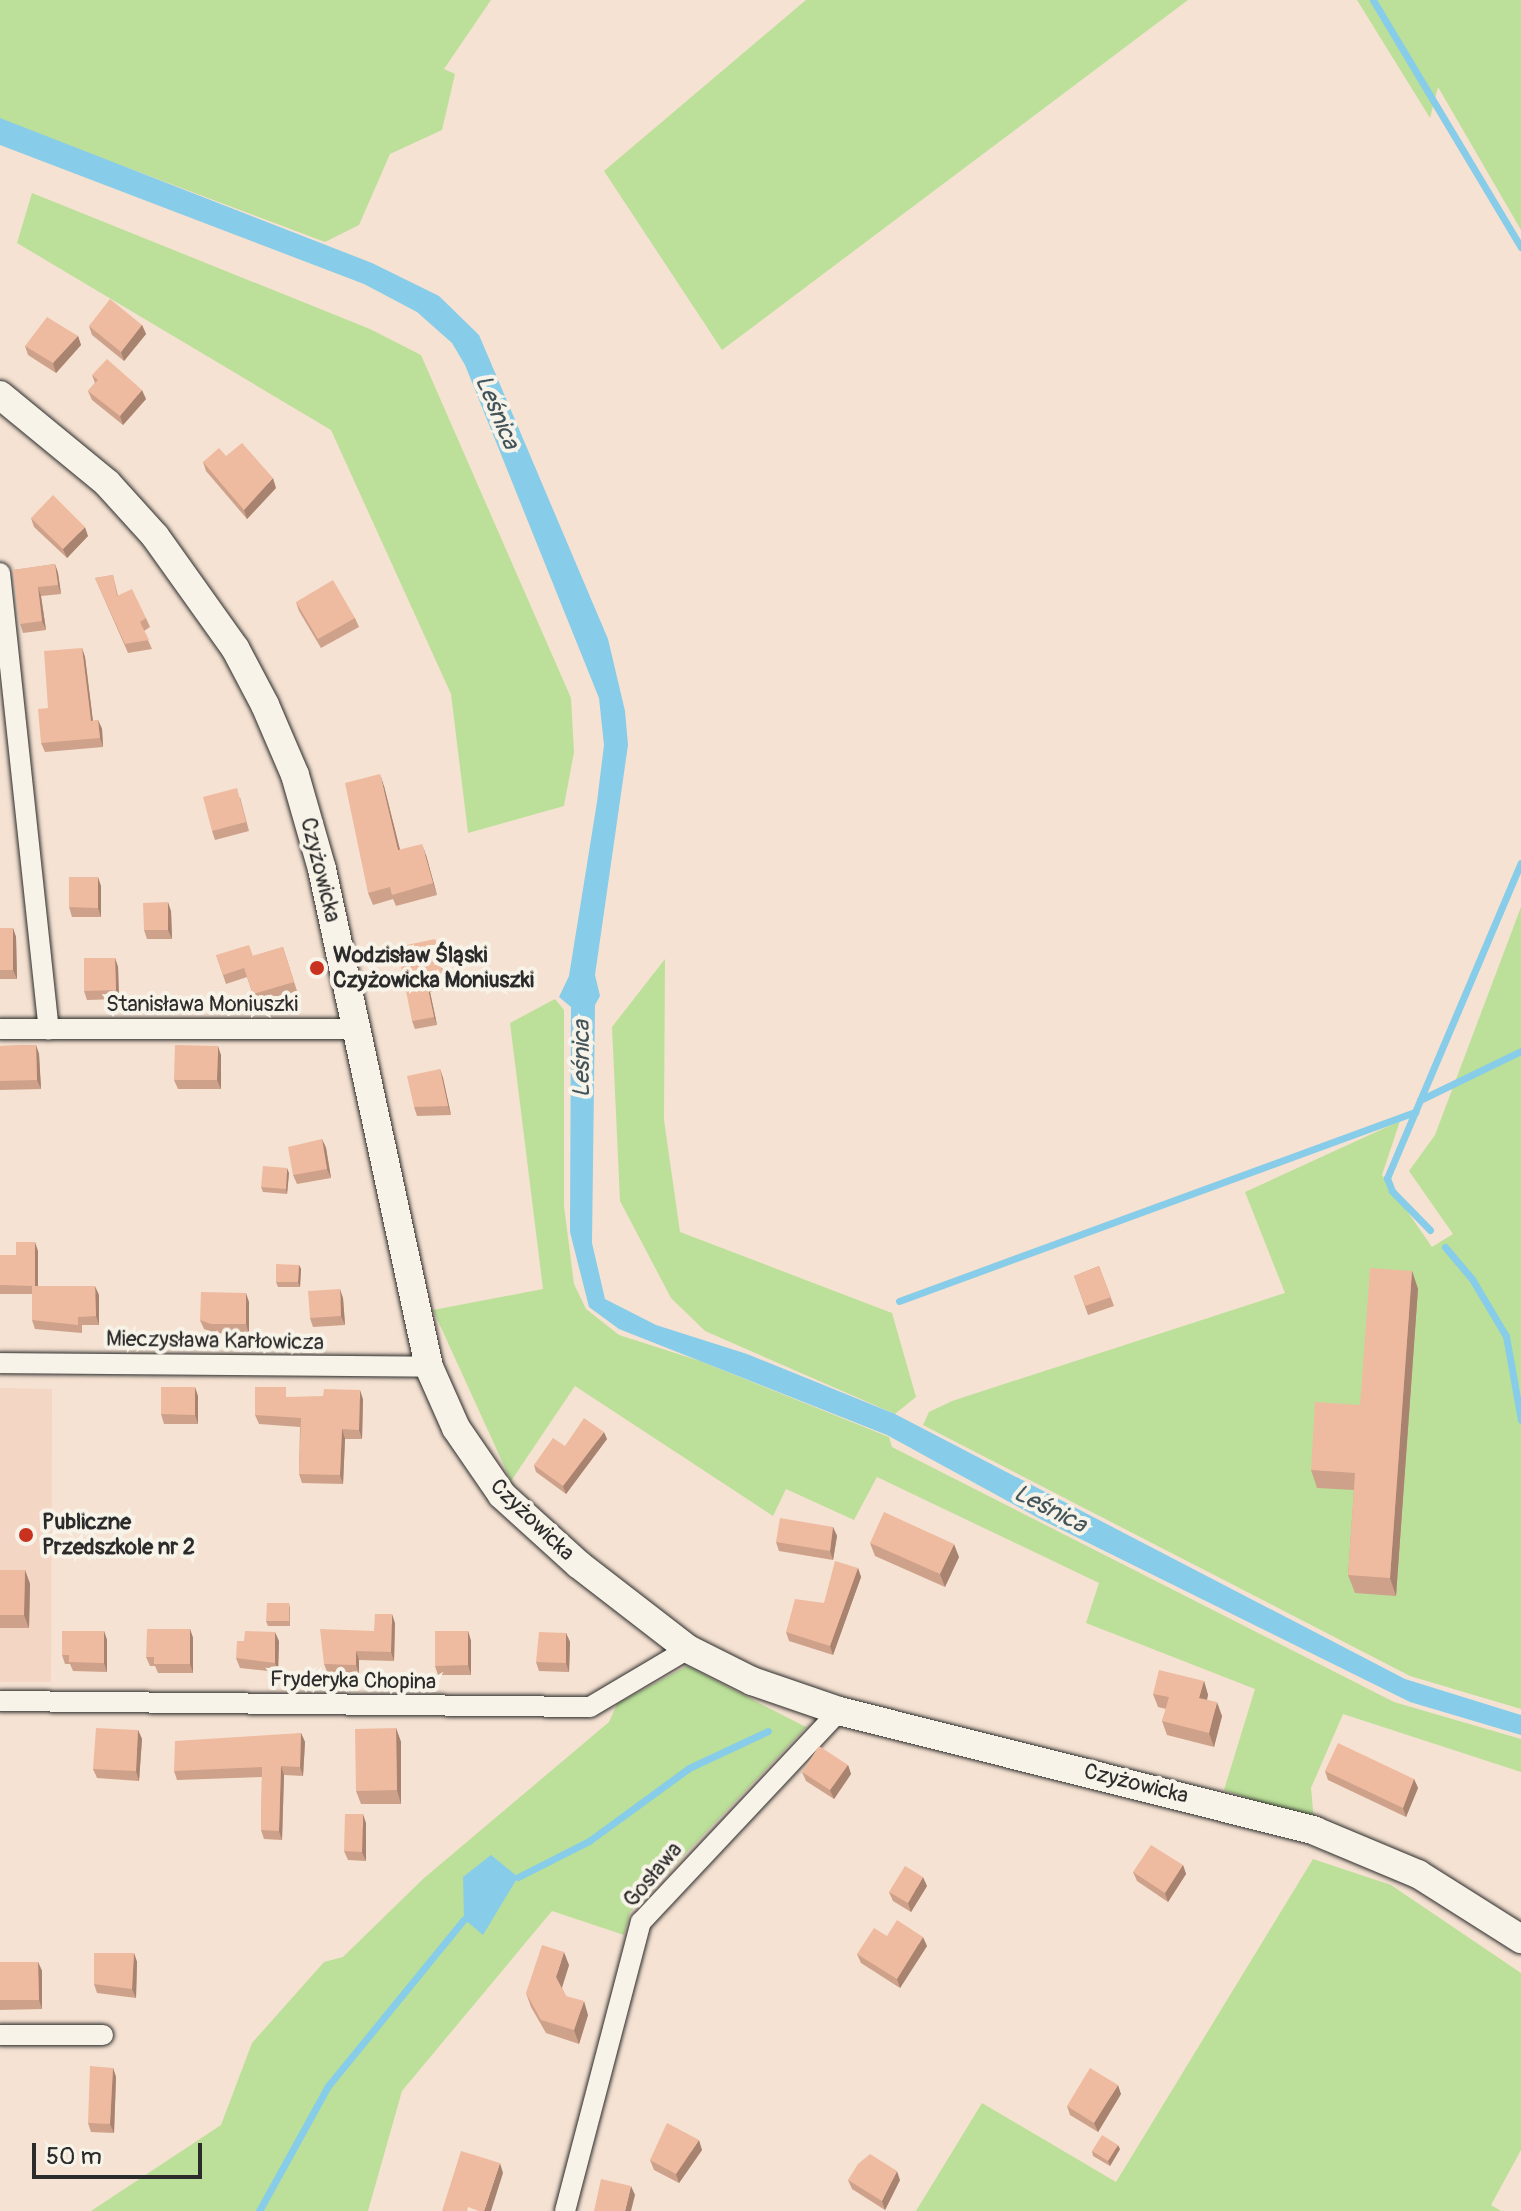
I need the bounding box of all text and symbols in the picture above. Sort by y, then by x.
water label: Leśnica [469,371,525,453]
street label: Czyżowicka [294,815,346,925]
place label: Wodzisław Śląski Czyżowicka Moniuszki [333,942,534,994]
marker: Wodzisław Śląski Czyżowicka Moniuszki [308,959,326,977]
street label: Stanisława Moniuszki [106,992,298,1018]
water label: Leśnica [568,1020,596,1098]
street label: Mieczysława Karłowicza [106,1326,324,1356]
street label: Czyżowicka [484,1473,580,1567]
water label: Leśnica [1009,1479,1091,1539]
place label: Publiczne Przedszkole nr 2 [42,1509,195,1560]
marker: Publiczne Przedszkole nr 2 [17,1526,35,1544]
street label: Fryderyka Chopina [270,1666,436,1696]
street label: Czyżowicka [1081,1758,1191,1810]
street label: Gosława [618,1837,688,1913]
scale bar [36,2127,206,2177]
text: 50 m [46,2142,102,2171]

